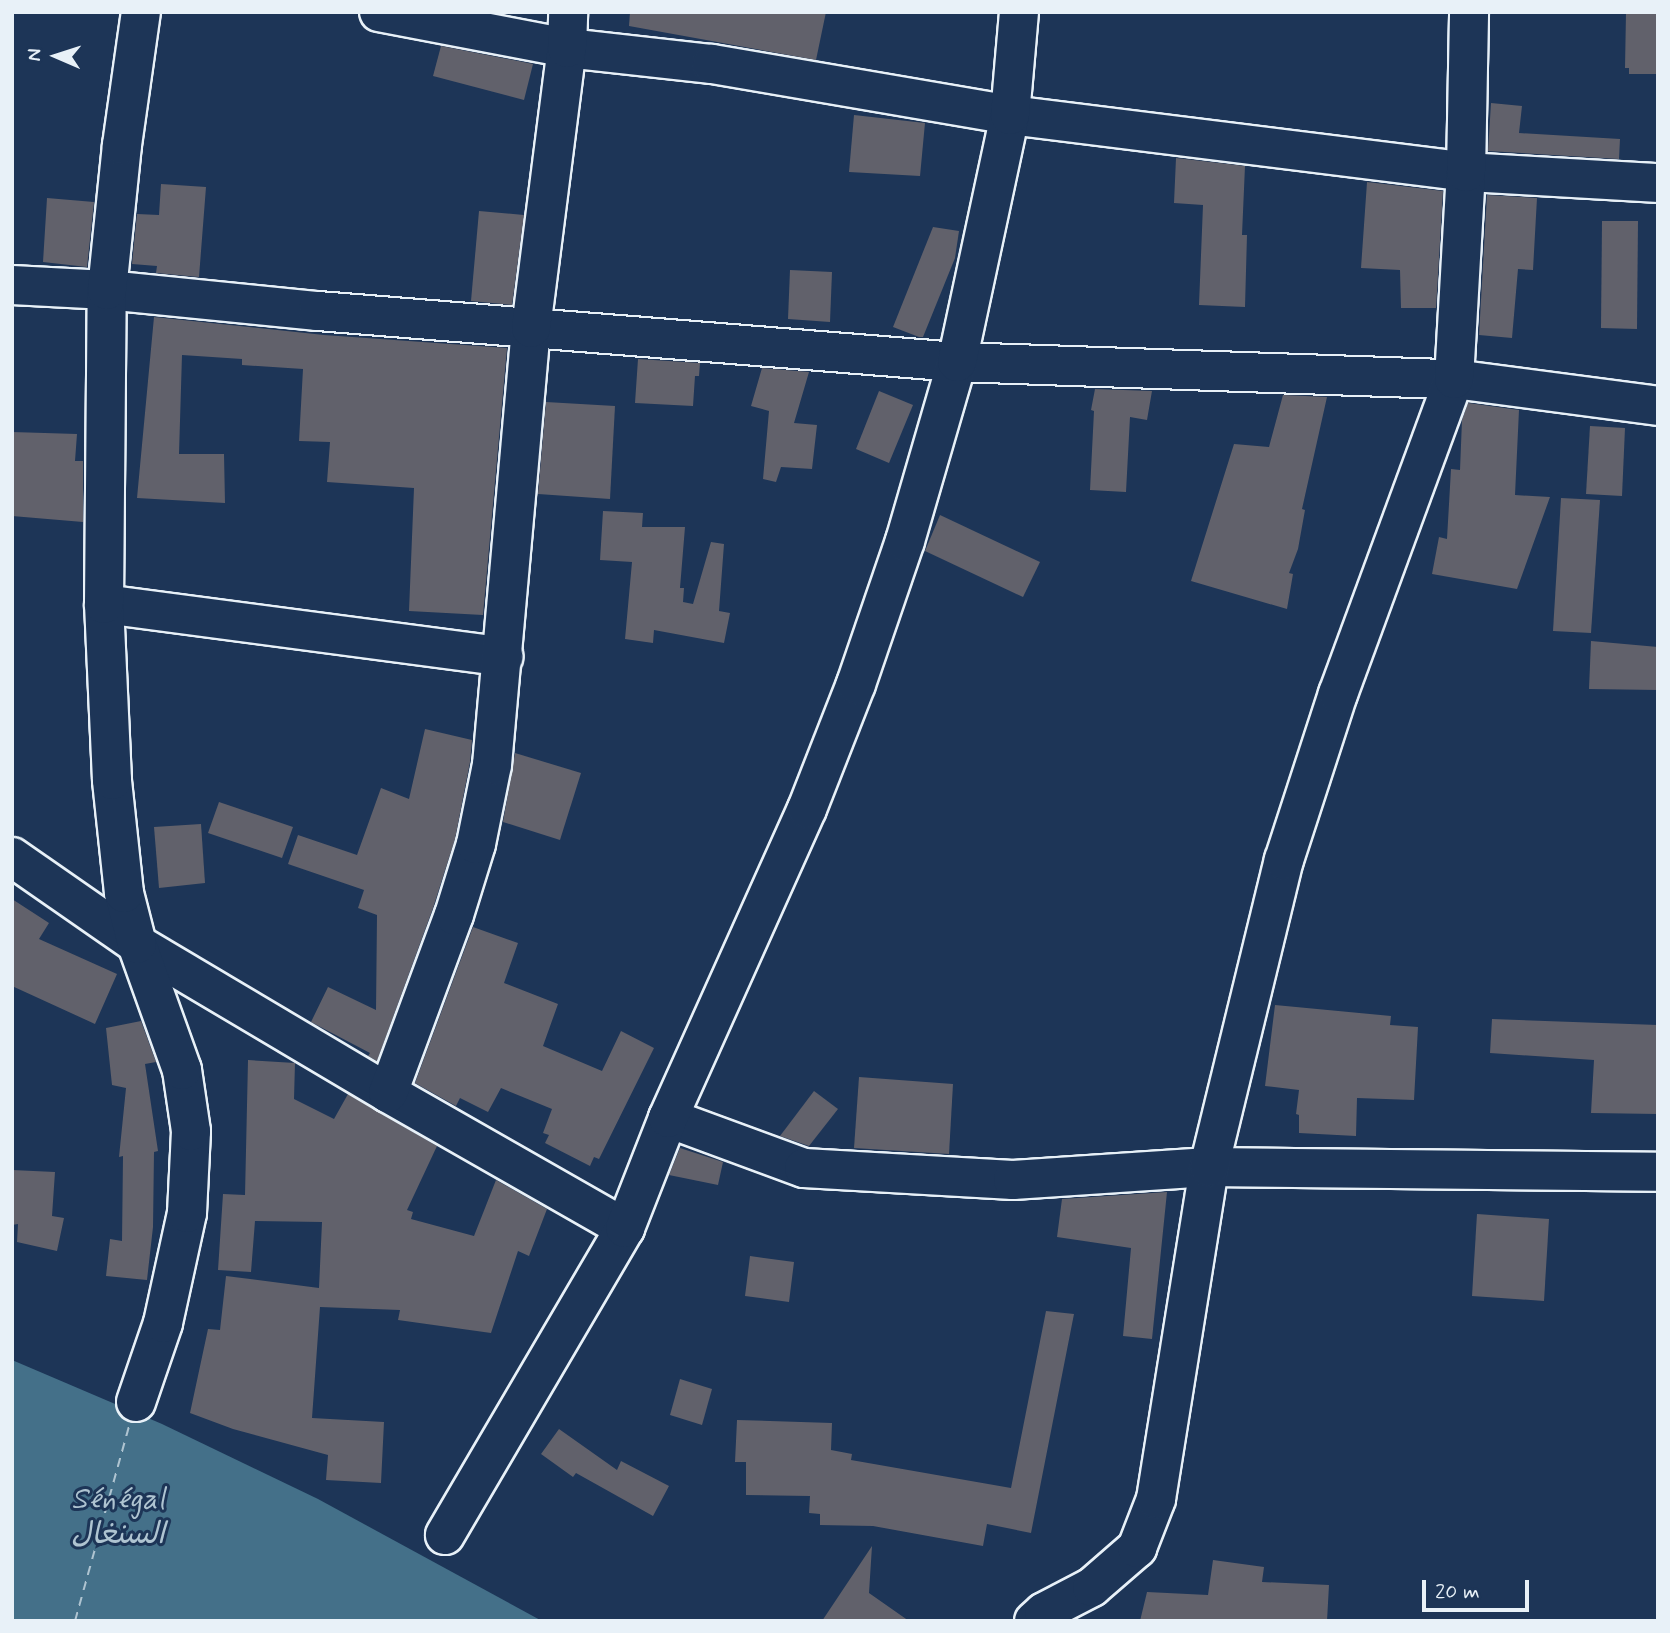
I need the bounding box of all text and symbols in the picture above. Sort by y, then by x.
north arrow [21,21,91,91]
text: N [22,48,47,62]
water label: Sénégal السنغال [71,1482,165,1552]
scale bar [1425,1566,1532,1610]
text: 20 m [1435,1578,1480,1606]

